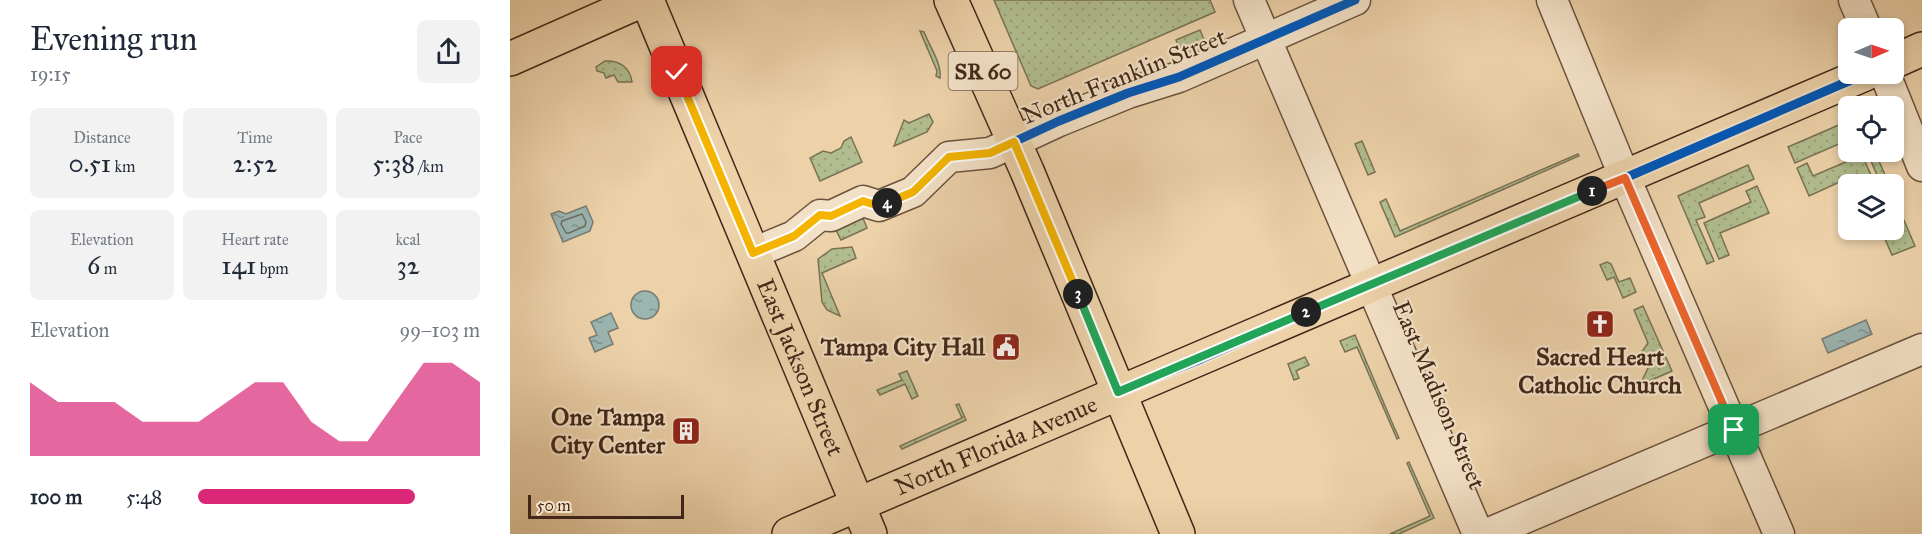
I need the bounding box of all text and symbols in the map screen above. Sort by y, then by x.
north arrow [1838,18,1904,84]
map controls [1838,18,1904,240]
text: Evening run [30,19,197,59]
button: share [417,20,480,83]
street label: North Franklin Street [1018,21,1231,131]
pin [651,46,702,97]
road number: SR 60 [948,52,1018,90]
icon: check [660,55,693,88]
text: 19:15 [30,62,71,86]
button: locate [1838,96,1904,162]
text: Distance [73,128,131,147]
text: Time [237,128,273,147]
text: Pace [393,128,423,147]
text: 0.51 [69,147,111,179]
text: 2:52 [233,147,277,179]
text: 5:38 [372,147,415,179]
text: km [111,157,135,176]
text: /km [415,157,444,176]
button: layers [1838,174,1904,240]
pin: 1 [1577,176,1607,206]
text: 1 [1589,181,1595,200]
pin: 4 [872,188,902,218]
text: 4 [883,193,891,212]
text: Elevation [70,230,134,249]
text: Heart rate [221,230,289,249]
text: kcal [395,230,421,249]
text: 6 [87,249,100,281]
text: 141 [221,249,256,281]
text: 32 [396,249,420,281]
text: m [100,259,117,278]
text: bpm [256,259,289,278]
street label: East Jackson Street [750,274,851,461]
pin: 3 [1063,279,1093,309]
text: 3 [1075,284,1081,303]
street label: East Madison Street [1386,296,1492,494]
pin: 2 [1291,297,1321,327]
text: 2 [1302,302,1310,321]
church icon: Sacred Heart Catholic Church [1584,308,1616,340]
text: Elevation [30,318,109,342]
text: 99–103 m [399,318,480,342]
public building icon: Tampa City Hall [990,331,1022,363]
place label: Tampa City Hall [820,332,986,362]
place label: Sacred Heart Catholic Church [1518,342,1682,400]
street label: North Florida Avenue [890,389,1102,502]
place label: One Tampa City Center [551,402,666,460]
pin [1708,404,1759,455]
icon: arrive [1717,413,1750,446]
building icon: One Tampa City Center [670,415,702,447]
text: 100 m [30,485,82,509]
text: 5:48 [126,485,162,509]
scale bar [528,492,684,520]
text: 50 m [537,496,571,515]

